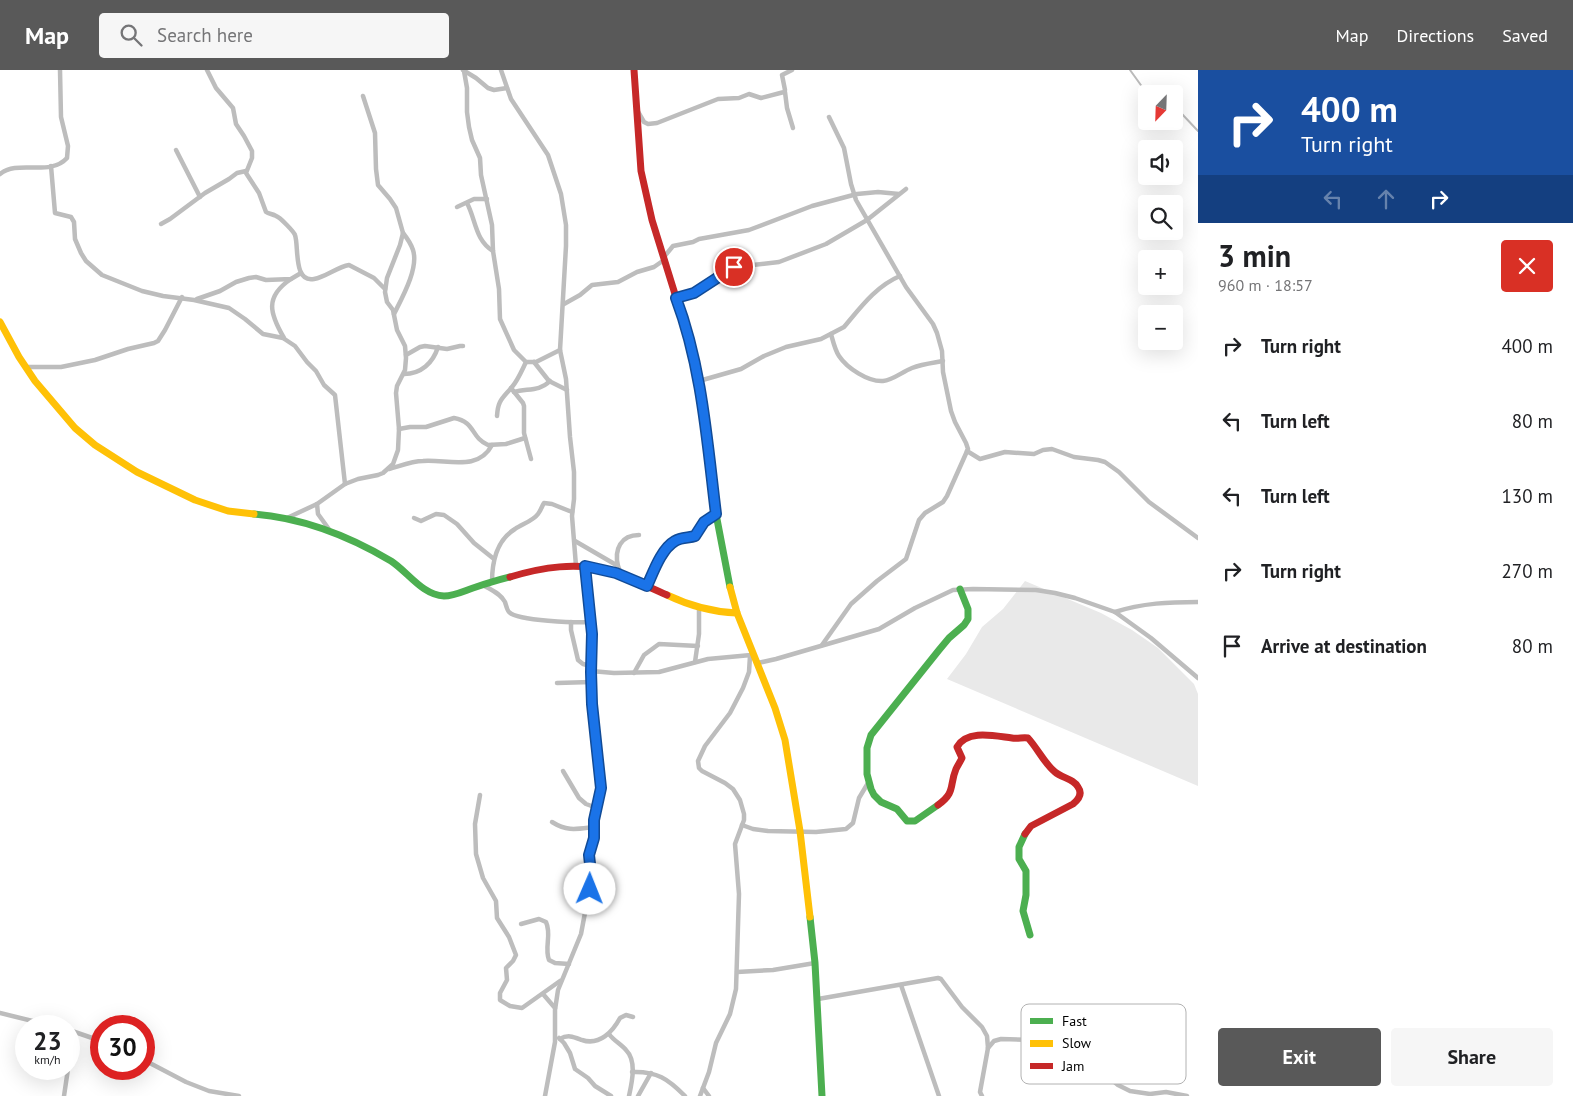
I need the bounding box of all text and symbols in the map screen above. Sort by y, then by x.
search box [99,13,449,58]
text: Map [25,20,69,51]
icon: search [117,21,145,49]
text: Search here [157,23,253,47]
text: Map [1336,24,1368,47]
text: Directions [1396,24,1474,47]
text: Saved [1502,24,1548,47]
north arrow [1138,85,1182,130]
map controls [1138,85,1183,350]
text: 400 m [1301,86,1398,132]
icon: right [1218,90,1283,155]
text: Turn right [1301,130,1393,158]
button: sound [1138,140,1183,185]
icon: left [1319,185,1347,213]
icon: ahead [1372,185,1400,213]
icon: right [1425,185,1453,213]
button: search [1138,195,1183,240]
text: 3 min [1218,236,1291,275]
button: close [1501,240,1553,292]
pin [713,246,755,288]
button: + [1138,250,1183,295]
icon: arrive [720,253,748,281]
text: 960 m · 18:57 [1218,275,1313,295]
button: − [1138,305,1183,350]
icon: right [1218,332,1246,360]
text: Turn right [1261,334,1341,358]
text: 400 m [1501,334,1553,358]
icon: left [1218,407,1246,435]
text: Turn left [1261,409,1330,433]
text: 80 m [1512,409,1553,433]
icon: left [1218,482,1246,510]
text: Turn left [1261,484,1330,508]
text: 130 m [1501,484,1553,508]
icon: right [1218,557,1246,585]
text: Turn right [1261,559,1341,583]
text: 270 m [1501,559,1553,583]
icon: arrive [1218,632,1246,660]
text: Arrive at destination [1261,634,1427,658]
text: 80 m [1512,634,1553,658]
position arrow [563,862,615,914]
legend [1021,1004,1186,1084]
text: Fast [1062,1012,1087,1030]
speed limit sign: 30 [90,1015,155,1080]
text: 23 [33,1025,62,1057]
button: Exit [1218,1028,1381,1086]
button: Share [1391,1028,1553,1086]
text: Slow [1062,1034,1092,1052]
text: km/h [34,1052,61,1067]
text: Jam [1061,1057,1084,1075]

